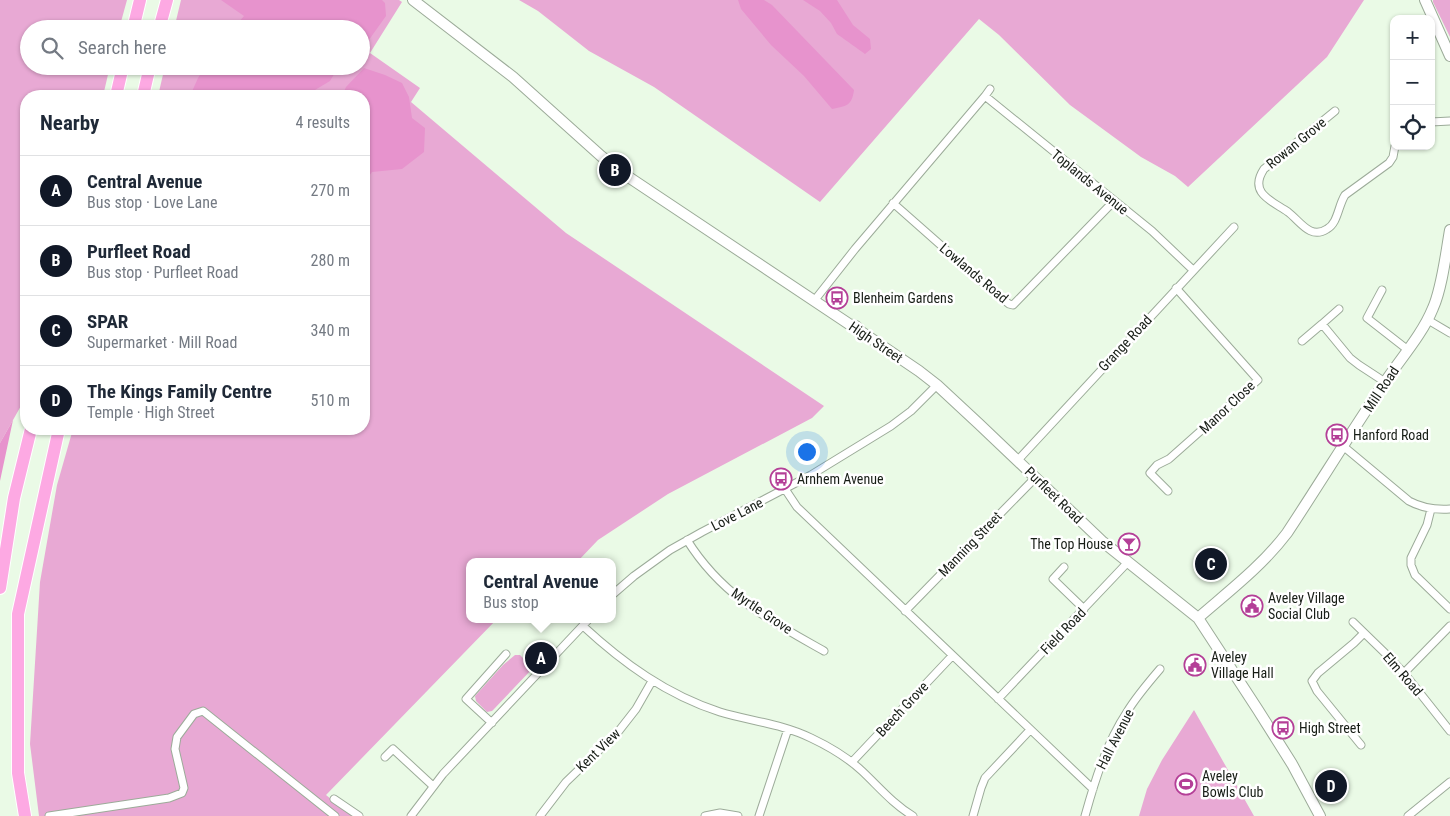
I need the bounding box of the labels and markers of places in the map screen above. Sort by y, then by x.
pin: B [599,151,631,189]
bus stop icon: Blenheim Gardens [825,286,849,310]
place label: Blenheim Gardens [853,290,953,306]
bus stop icon: Hanford Road [1325,423,1349,447]
place label: Hanford Road [1353,427,1429,443]
bus stop icon: Arnhem Avenue [769,467,793,491]
place label: Arnhem Avenue [797,471,884,487]
bar icon: The Top House [1117,532,1141,556]
place label: The Top House [1030,536,1113,552]
pin: C [1195,545,1227,583]
place label: Aveley Village Social Club [1268,590,1345,622]
public building icon: Aveley Village Social Club [1240,594,1264,618]
pin: A [525,639,557,677]
place label: Aveley Village Hall [1211,649,1274,681]
public building icon: Aveley Village Hall [1183,653,1207,677]
bus stop icon: High Street [1271,716,1295,740]
place label: High Street [1299,720,1361,736]
pin: D [1315,767,1347,805]
place label: Aveley Bowls Club [1202,768,1263,800]
sports icon: Aveley Bowls Club [1174,772,1198,796]

